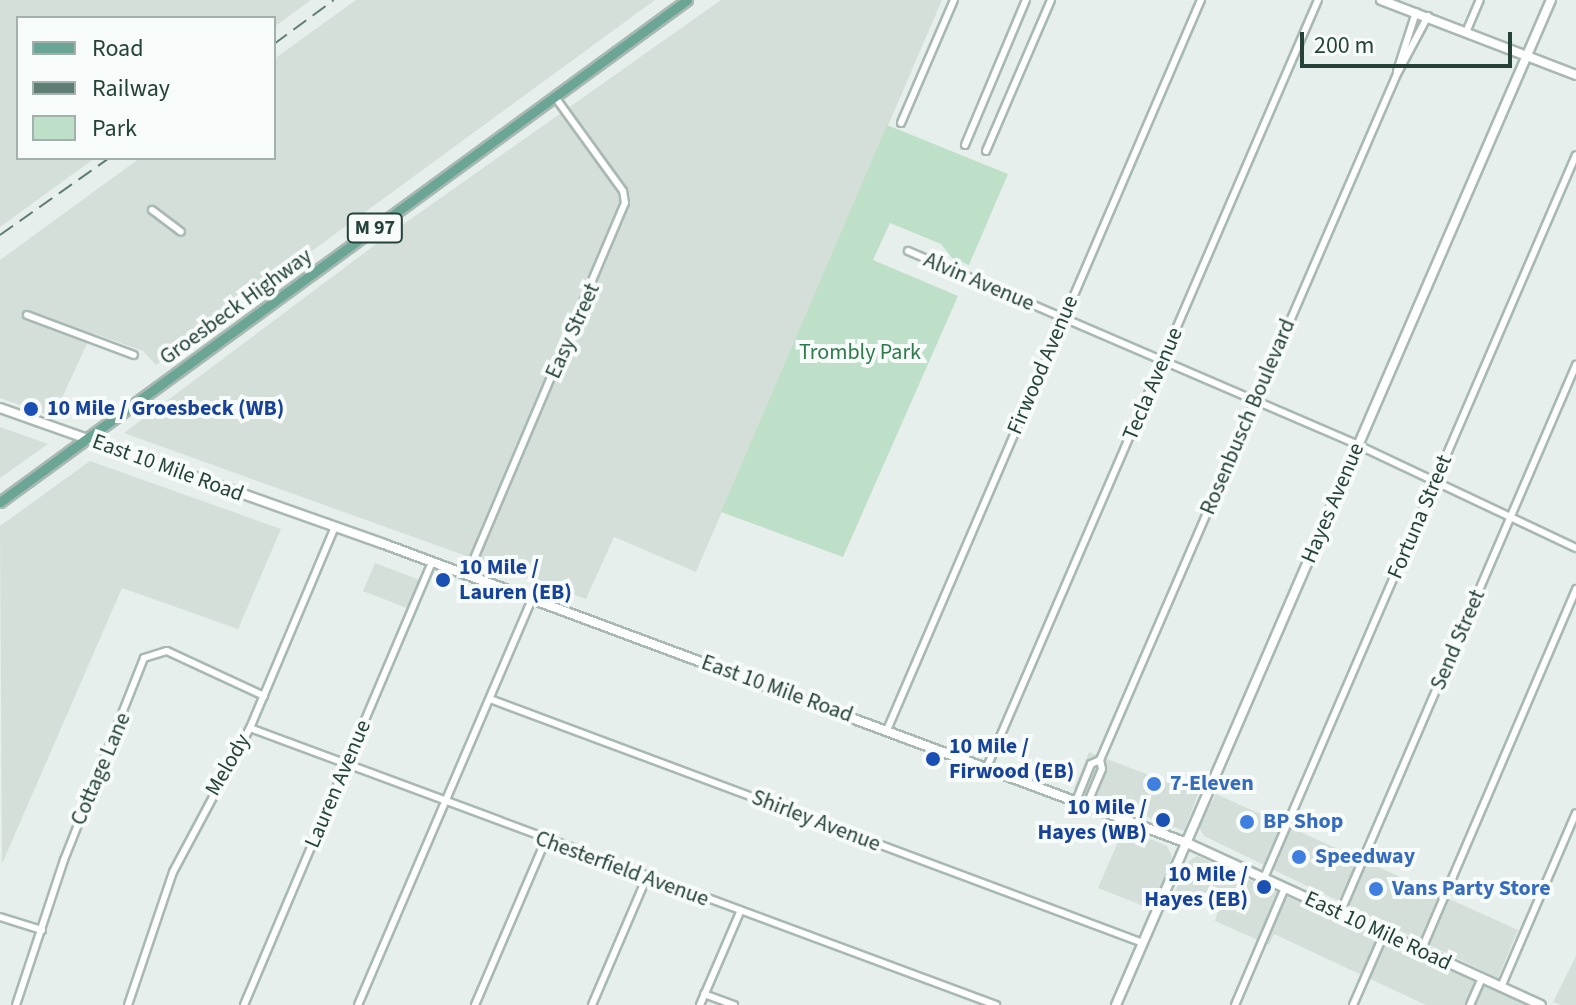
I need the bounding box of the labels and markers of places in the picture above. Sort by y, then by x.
place label: 10 Mile / Groesbeck (WB) [47,396,284,422]
marker: 10 Mile / Groesbeck (WB) [22,400,40,418]
place label: 10 Mile / Lauren (EB) [459,554,572,606]
marker: 10 Mile / Lauren (EB) [434,571,452,589]
place label: 10 Mile / Firwood (EB) [949,733,1074,784]
marker: 10 Mile / Firwood (EB) [924,750,942,768]
place label: 7-Eleven [1170,771,1254,797]
marker: 7-Eleven [1145,775,1163,793]
place label: 10 Mile / Hayes (WB) [1037,794,1147,846]
place label: BP Shop [1263,809,1343,835]
marker: 10 Mile / Hayes (WB) [1154,811,1172,829]
marker: BP Shop [1238,813,1256,831]
place label: Speedway [1315,844,1415,870]
marker: Speedway [1290,848,1308,866]
place label: 10 Mile / Hayes (EB) [1144,861,1248,912]
place label: Vans Party Store [1392,876,1551,902]
marker: 10 Mile / Hayes (EB) [1255,878,1273,896]
marker: Vans Party Store [1367,880,1385,898]

